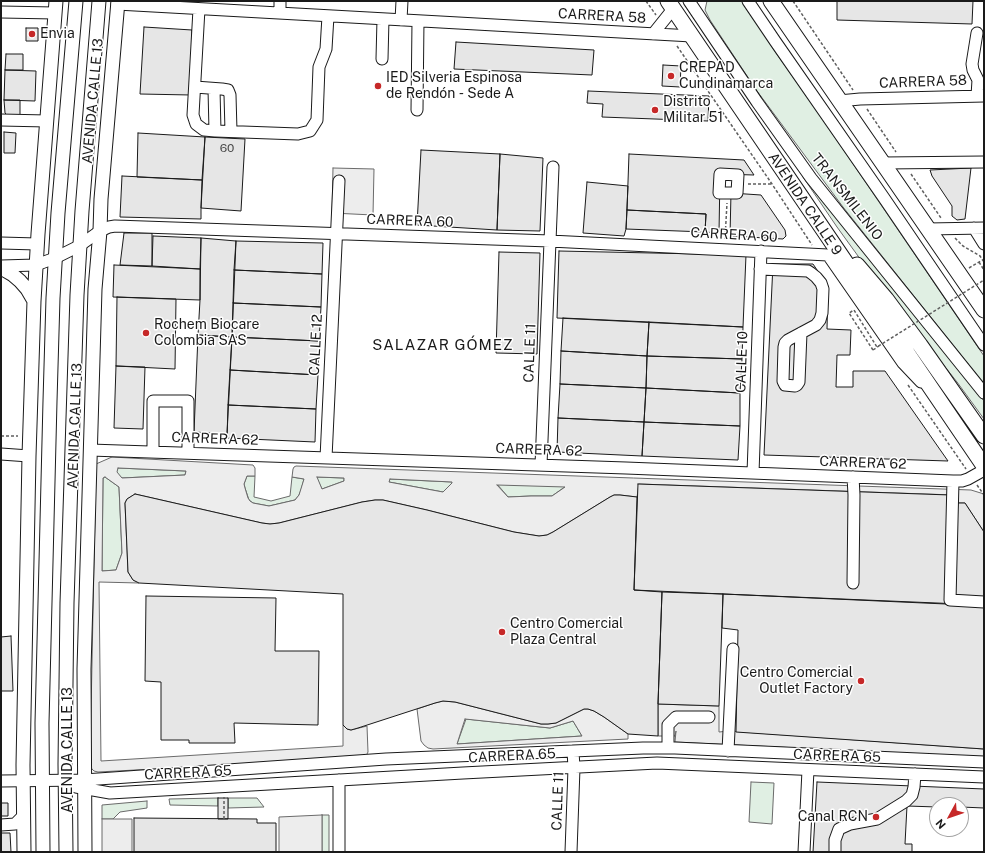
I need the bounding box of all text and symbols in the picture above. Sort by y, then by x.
street label: CARRERA 58 [558,5,646,27]
place label: Envia [40,26,75,42]
marker: Envia [27,29,37,39]
street label: AVENIDA CALLE 13 [79,38,107,164]
place label: CREPAD Cundinamarca [679,60,773,92]
place label: IED Silveria Espinosa de Rendón - Sede A [386,70,522,102]
marker: CREPAD Cundinamarca [666,71,676,81]
street label: CARRERA 58 [879,72,967,92]
marker: IED Silveria Espinosa de Rendón - Sede A [373,81,383,91]
place label: Distrito Militar 51 [663,94,723,126]
marker: Distrito Militar 51 [650,105,660,115]
house number: 60 [220,141,234,155]
street label: AVENIDA CALLE 9 [764,150,846,258]
street label: TRANSMILENIO [808,150,886,244]
street label: CARRERA 60 [366,211,454,231]
street label: CARRERA 60 [690,224,778,246]
street label: CALLE 12 [306,314,326,376]
place label: Rochem Biocare Colombia SAS [154,317,260,350]
street label: CALLE 11 [521,323,539,383]
marker: Rochem Biocare Colombia SAS [141,328,151,338]
street label: CALLE 10 [733,331,751,393]
district label: SALAZAR GÓMEZ [372,336,514,354]
street label: AVENIDA CALLE 13 [64,363,86,489]
street label: CARRERA 62 [171,429,259,449]
street label: CARRERA 62 [495,440,583,460]
street label: CARRERA 62 [819,453,907,473]
place label: Centro Comercial Plaza Central [510,616,623,648]
marker: Centro Comercial Plaza Central [497,627,507,637]
place label: Centro Comercial Outlet Factory [740,665,853,698]
marker: Centro Comercial Outlet Factory [856,676,866,686]
street label: AVENIDA CALLE 13 [60,687,76,813]
street label: CARRERA 65 [468,745,556,767]
street label: CARRERA 65 [793,746,881,766]
street label: CARRERA 65 [144,762,232,784]
street label: CALLE 11 [549,771,567,831]
north arrow [929,797,969,837]
place label: Canal RCN [798,809,868,825]
marker: Canal RCN [871,812,881,822]
text: N [933,817,948,831]

